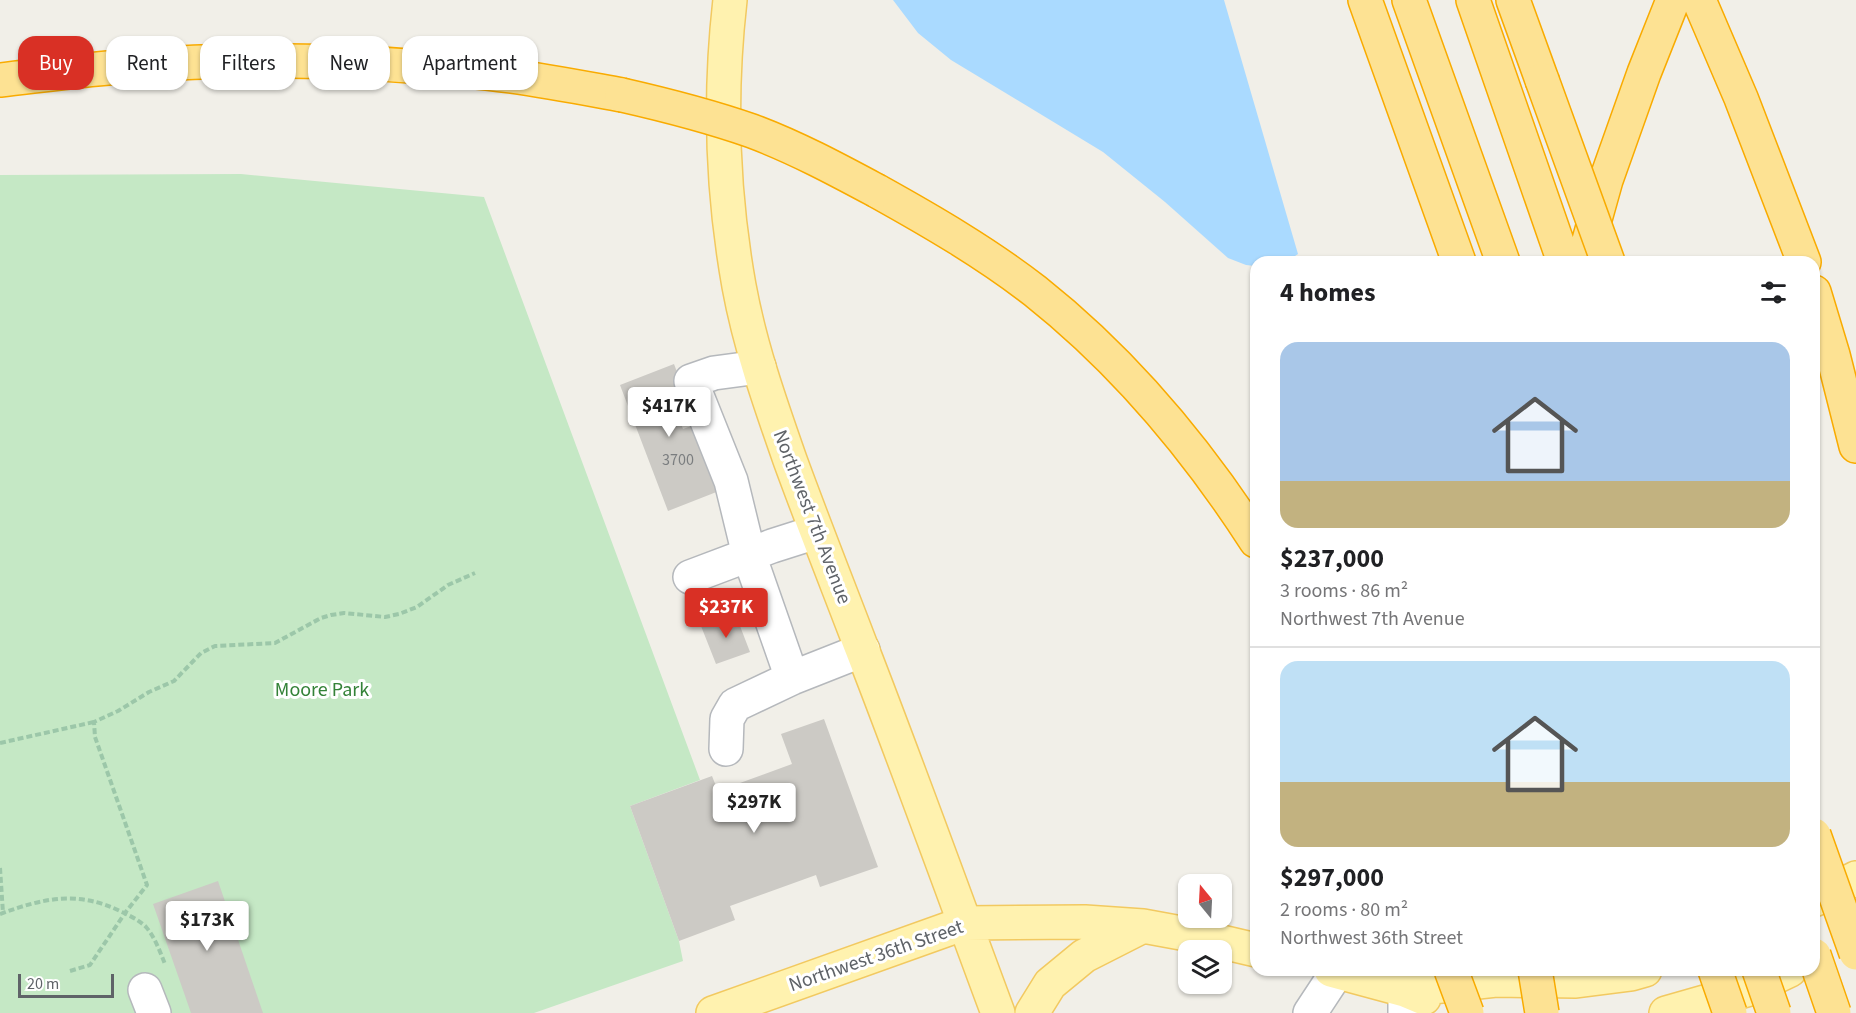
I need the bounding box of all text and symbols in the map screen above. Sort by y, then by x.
chip: Buy [18,36,94,90]
chip: Rent [106,36,188,90]
chip: Filters [200,36,296,90]
chip: New [308,36,390,90]
chip: Apartment [402,36,538,90]
text: 4 homes [1280,274,1375,311]
icon: filters [1757,276,1790,309]
icon: home [1481,381,1589,489]
pin: $417K [627,387,711,438]
text: $417K [642,392,696,420]
street label: Northwest 7th Avenue [766,426,858,608]
house number: 3700 [662,449,694,471]
text: $237,000 [1280,540,1384,577]
text: 3 rooms · 86 m² [1280,577,1408,605]
pin: $237K [684,588,768,639]
text: $237K [699,593,753,621]
text: Northwest 7th Avenue [1280,605,1465,633]
park label: Moore Park [275,676,369,704]
icon: home [1481,700,1589,808]
pin: $297K [712,783,796,834]
text: $297K [727,788,781,816]
text: $297,000 [1280,859,1384,896]
north arrow [1178,874,1232,928]
map controls [1178,874,1232,994]
text: 2 rooms · 80 m² [1280,896,1408,924]
pin: $173K [165,901,249,952]
text: $173K [180,906,234,934]
street label: Northwest 36th Street [785,913,967,999]
text: Northwest 36th Street [1280,924,1463,952]
button: layers [1178,940,1232,994]
scale bar [18,971,114,998]
text: 20 m [27,973,59,995]

